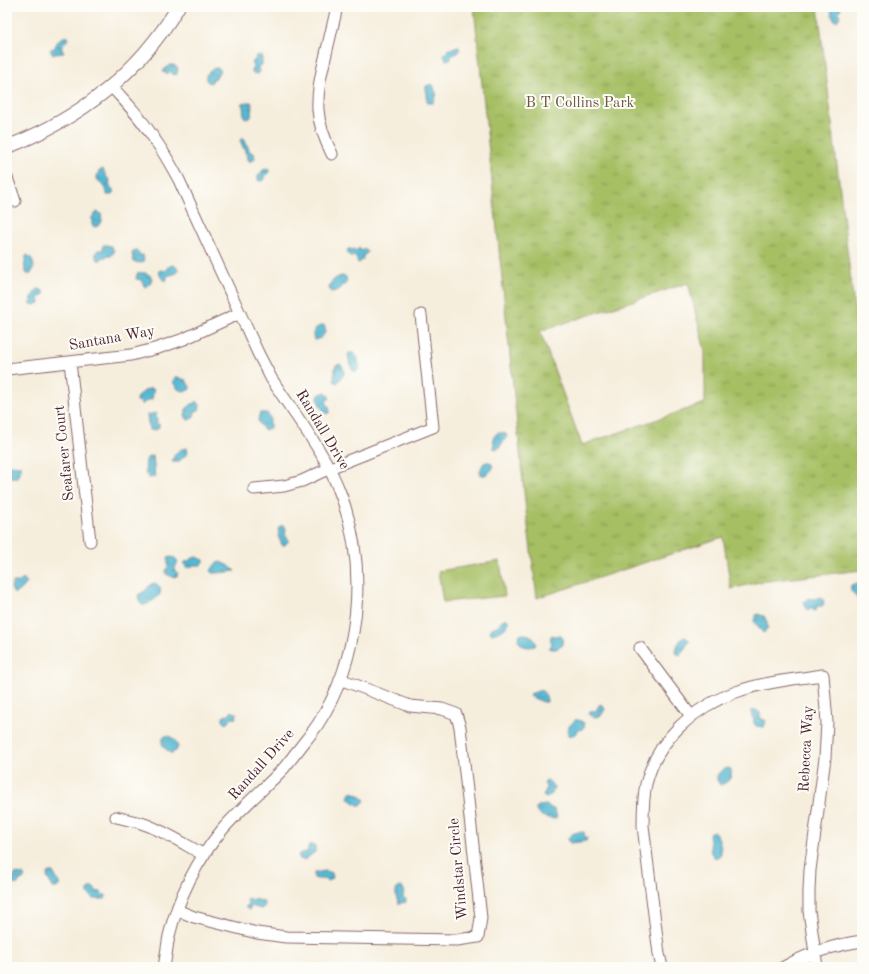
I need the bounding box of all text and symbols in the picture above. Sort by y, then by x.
park label: B T Collins Park [526,96,635,111]
street label: Santana Way [68,324,156,354]
street label: Randall Drive [292,388,352,472]
street label: Seafarer Court [53,404,77,502]
street label: Rebecca Way [797,705,817,793]
street label: Randall Drive [226,727,298,803]
street label: Windstar Circle [447,817,471,921]

